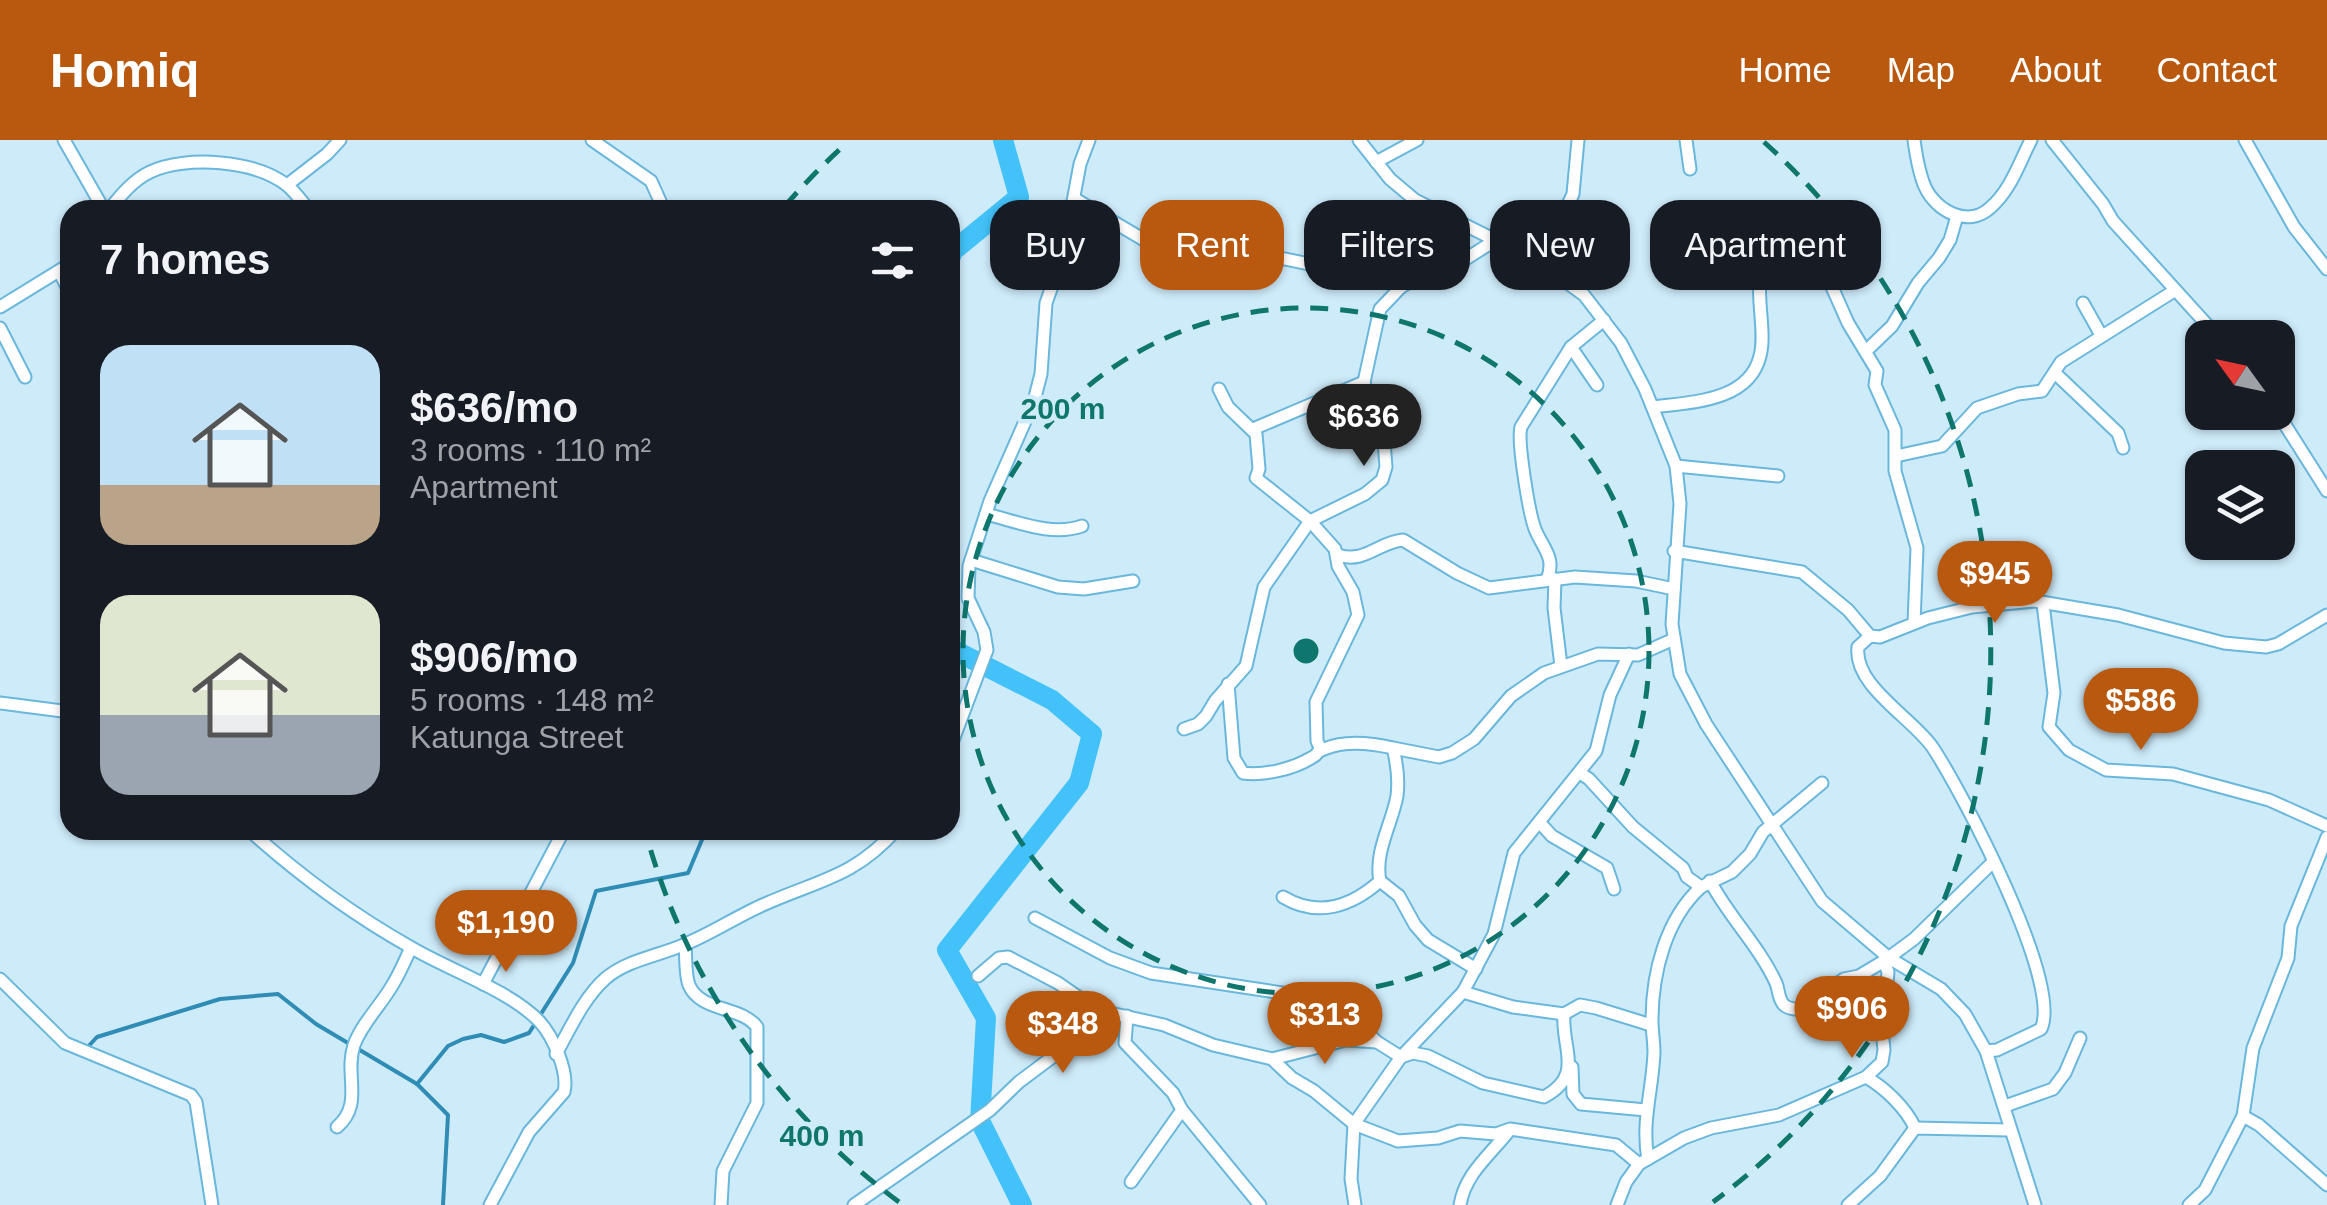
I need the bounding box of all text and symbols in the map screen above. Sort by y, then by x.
text: Homiq [50,44,199,97]
text: Home [1738,50,1832,89]
text: Map [1887,50,1955,89]
text: About [2010,50,2101,89]
text: Contact [2156,50,2277,89]
chip: Buy [990,200,1120,290]
chip: Rent [1140,200,1284,290]
chip: Filters [1304,200,1470,290]
chip: New [1490,200,1630,290]
chip: Apartment [1650,200,1881,290]
icon: filters [865,233,920,288]
text: 7 homes [100,236,270,283]
north arrow [2185,320,2295,430]
map controls [2185,320,2295,560]
text: $636/mo [410,384,578,431]
pin: $636 [1305,384,1423,469]
icon: home [180,385,300,505]
text: 200 m [1020,392,1106,425]
text: $636 [1328,398,1400,434]
text: 3 rooms · 110 m² [410,432,651,468]
button: layers [2185,450,2295,560]
text: Apartment [410,469,558,505]
pin: $945 [1936,541,2054,626]
text: $945 [1959,555,2031,591]
centre of rings [1288,633,1324,669]
text: $906/mo [410,634,578,681]
icon: home [180,635,300,755]
pin: $586 [2082,668,2200,753]
text: 5 rooms · 148 m² [410,682,654,718]
text: $586 [2105,682,2177,718]
text: Katunga Street [410,719,623,755]
pin: $1,190 [425,890,587,975]
text: $1,190 [457,904,555,940]
pin: $906 [1793,976,1911,1061]
pin: $313 [1266,982,1384,1067]
text: $906 [1816,990,1888,1026]
pin: $348 [1004,991,1122,1076]
text: $313 [1289,996,1361,1032]
text: $348 [1027,1005,1099,1041]
text: 400 m [779,1119,865,1152]

